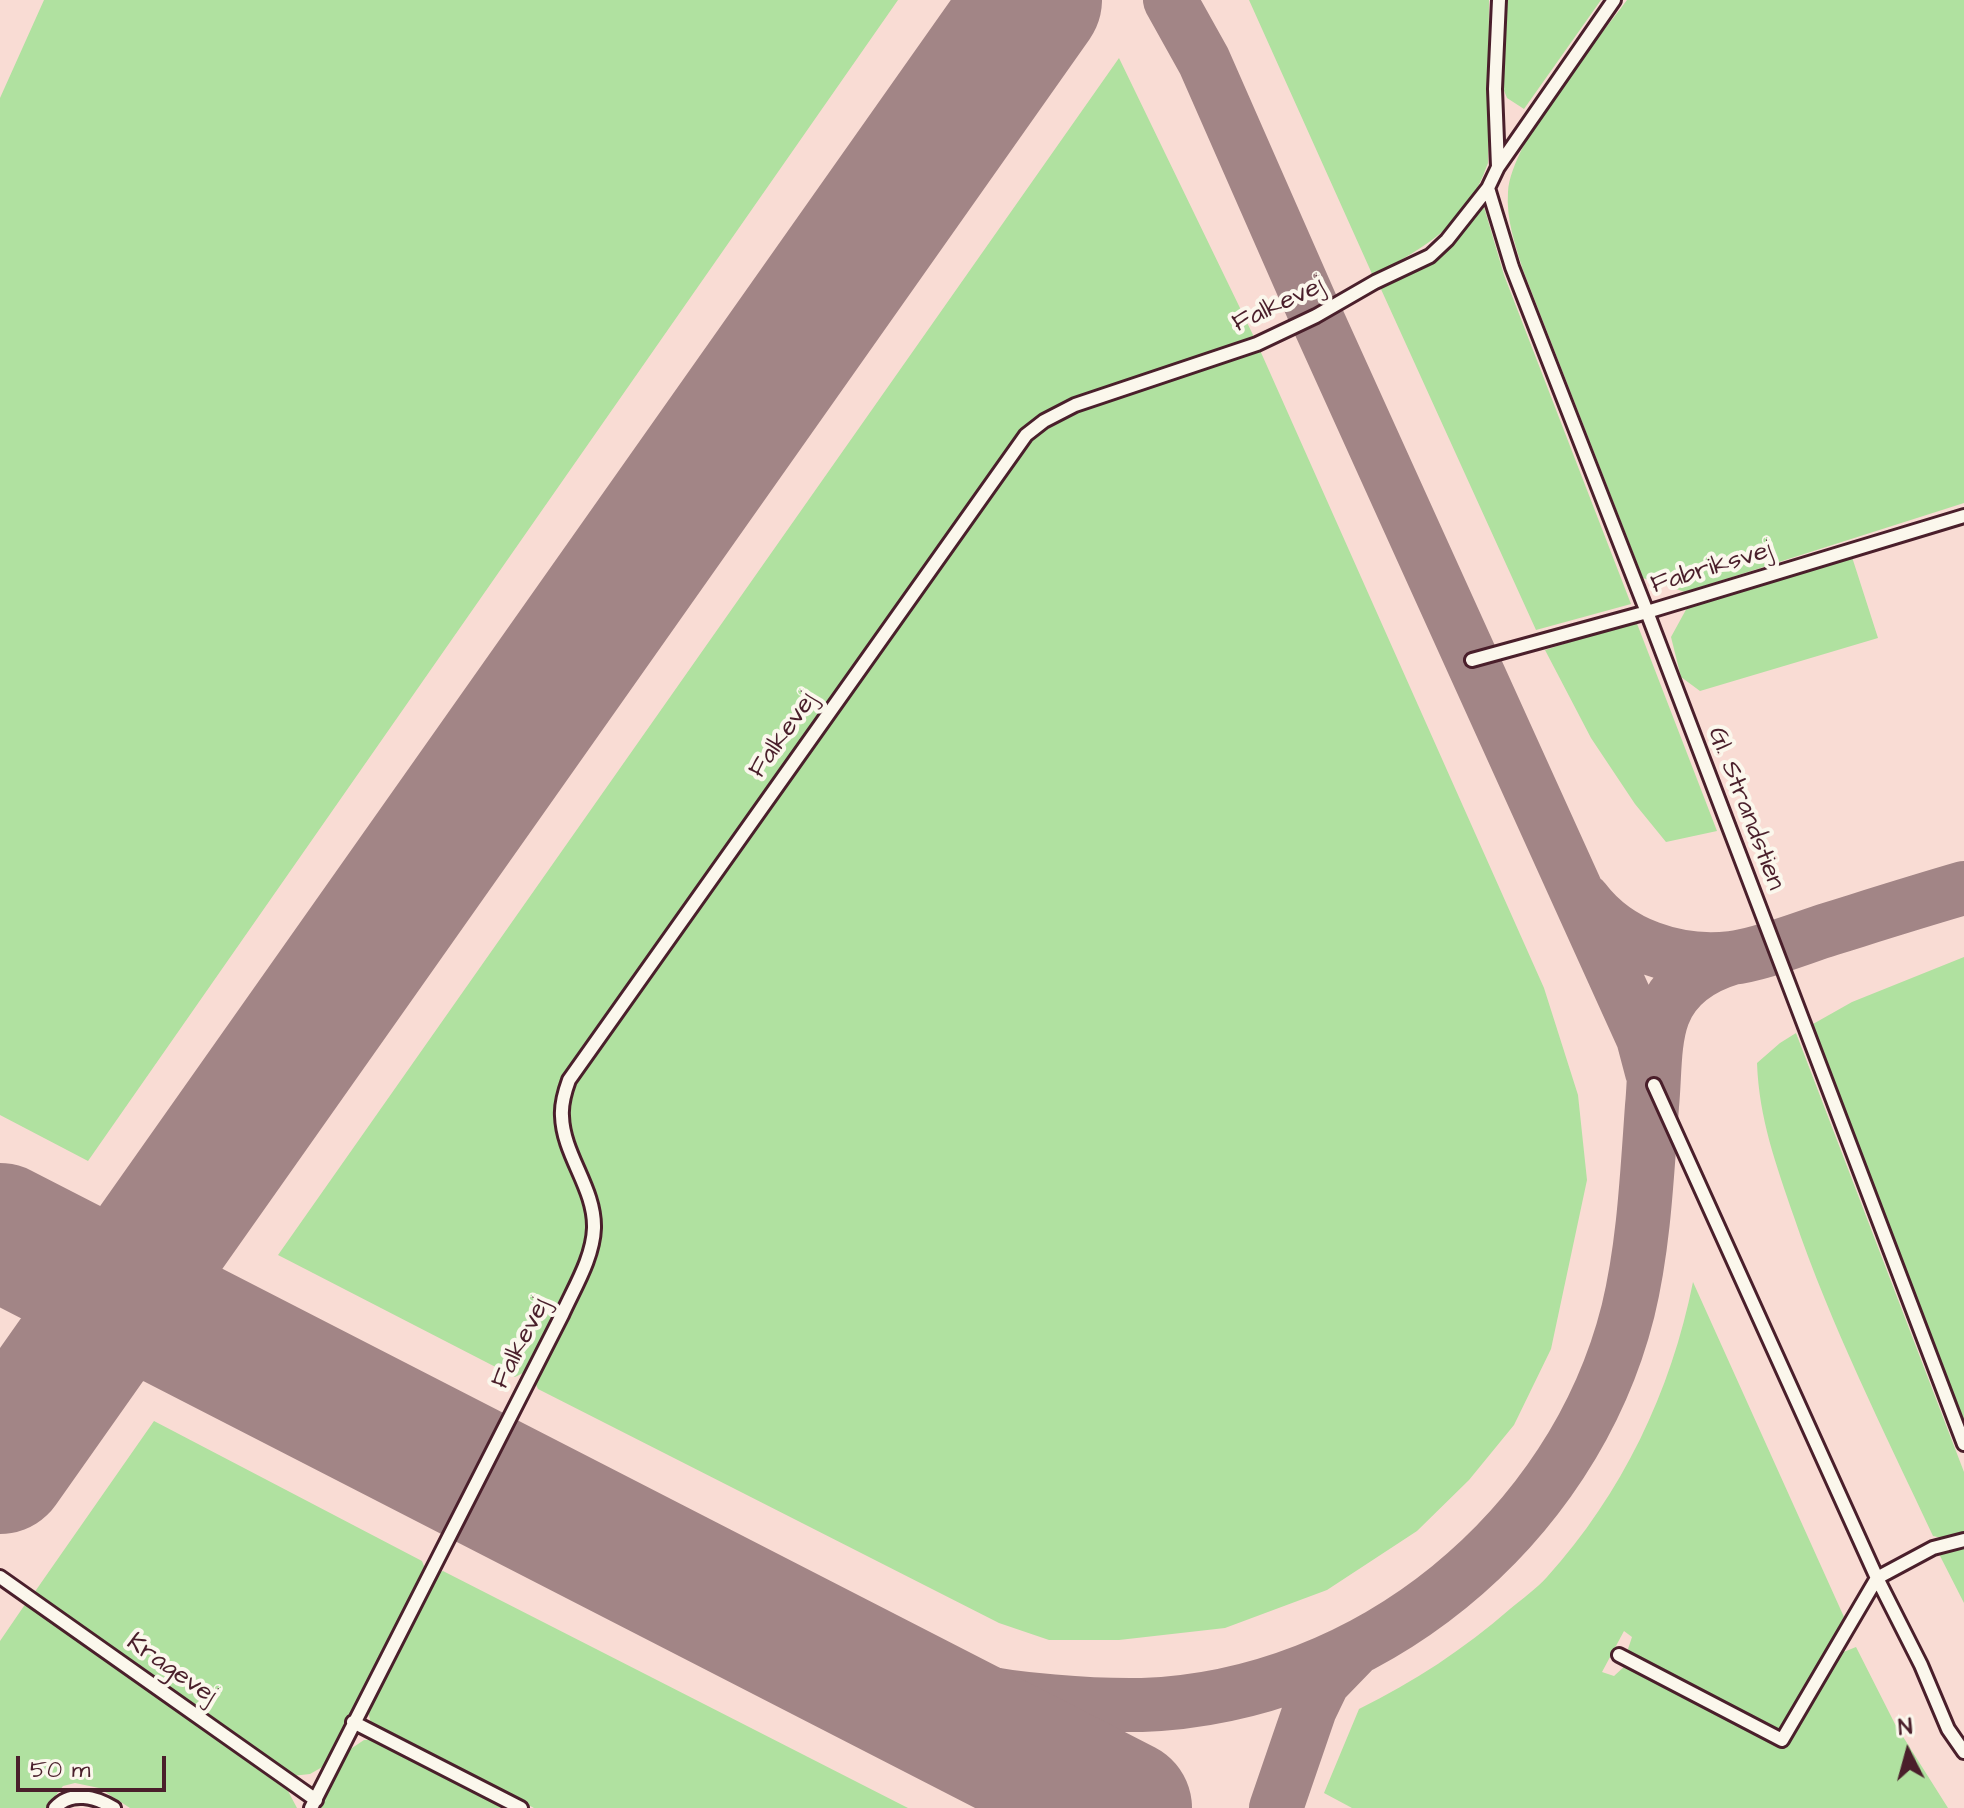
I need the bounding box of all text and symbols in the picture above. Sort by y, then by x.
street label: Falkevej [1228,271,1330,341]
street label: Fabriksvej [1648,536,1776,602]
street label: Falkevej [743,687,825,785]
street label: Gl. Strandstien [1700,723,1790,895]
street label: Falkevej [486,1293,558,1395]
street label: Kragevej [120,1628,222,1712]
text: N [1897,1711,1914,1744]
north arrow [1868,1712,1948,1792]
scale bar [20,1740,170,1790]
text: 50 m [30,1753,90,1787]

